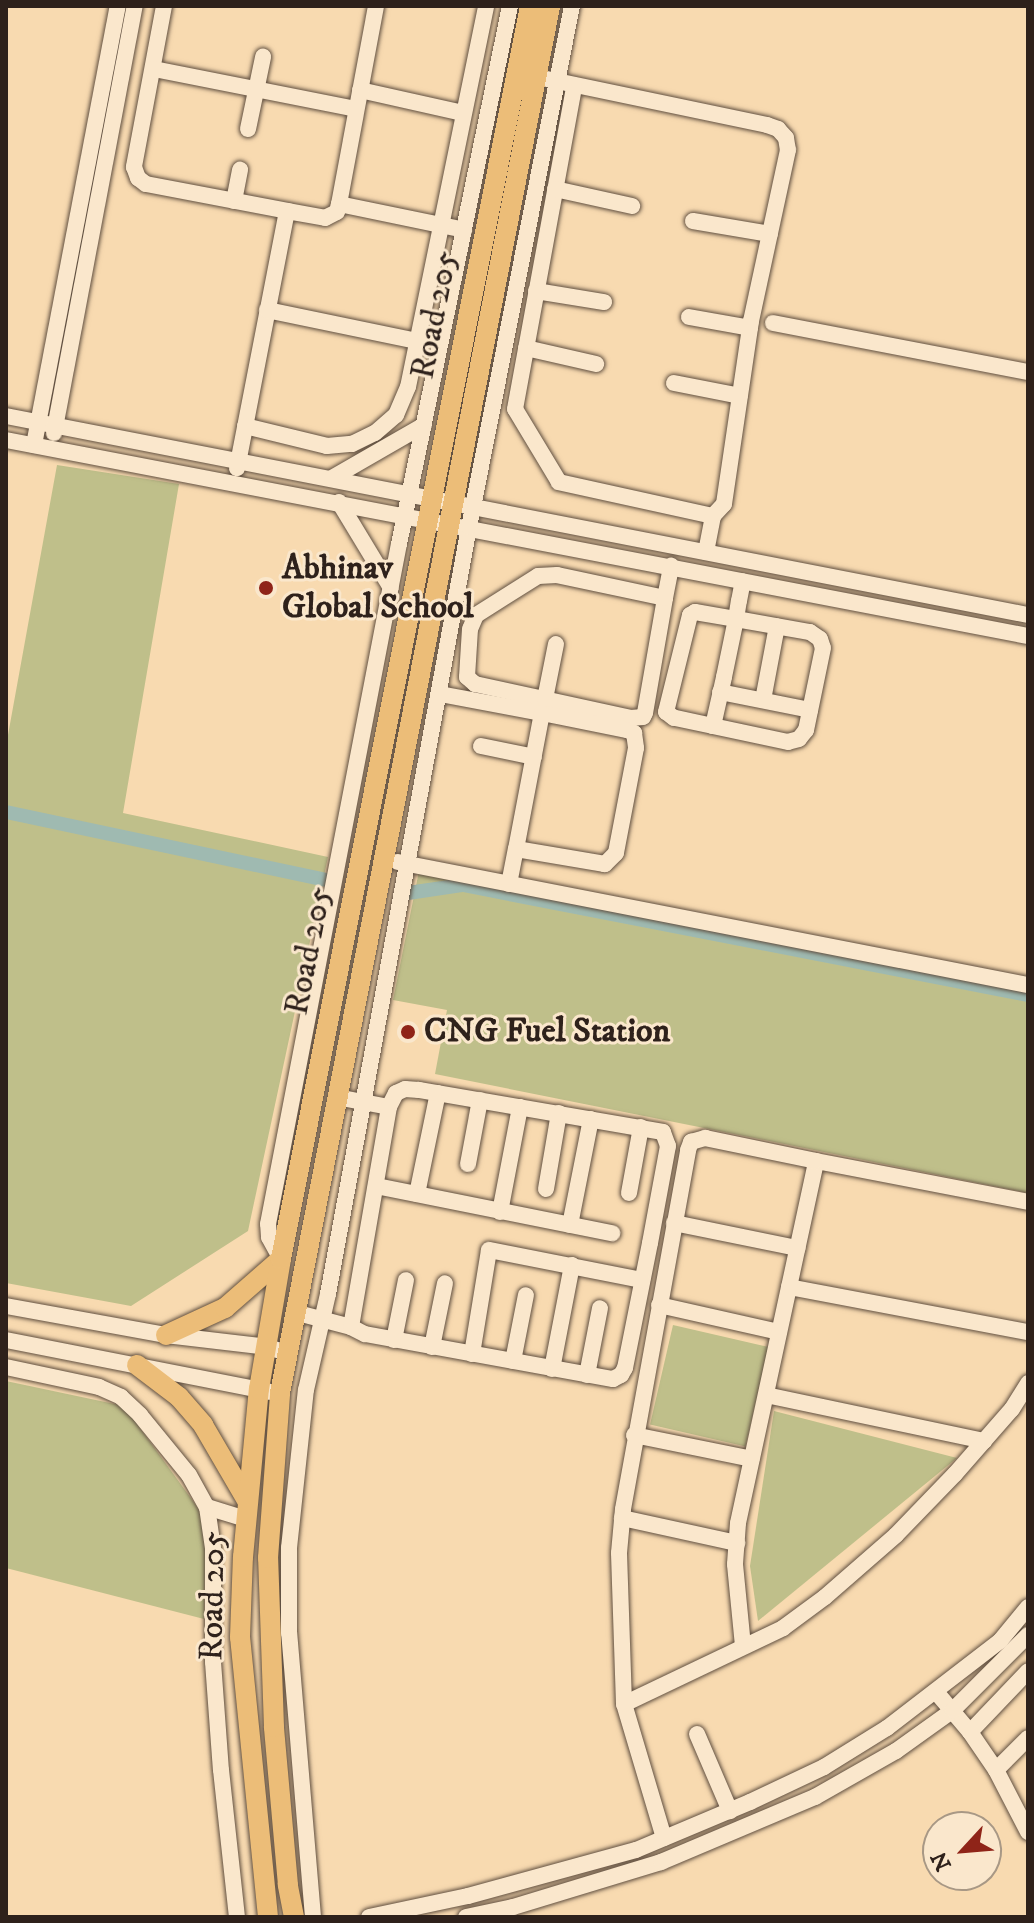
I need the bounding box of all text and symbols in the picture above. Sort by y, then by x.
street label: Road 205 [403,248,467,382]
place label: Abhinav Global School [282,548,474,628]
marker: Abhinav Global School [257,579,275,597]
street label: Road 205 [277,884,341,1018]
place label: CNG Fuel Station [424,1012,670,1052]
marker: CNG Fuel Station [399,1023,417,1041]
street label: Road 205 [191,1531,235,1661]
north arrow [922,1811,1002,1891]
text: N [926,1847,958,1875]

